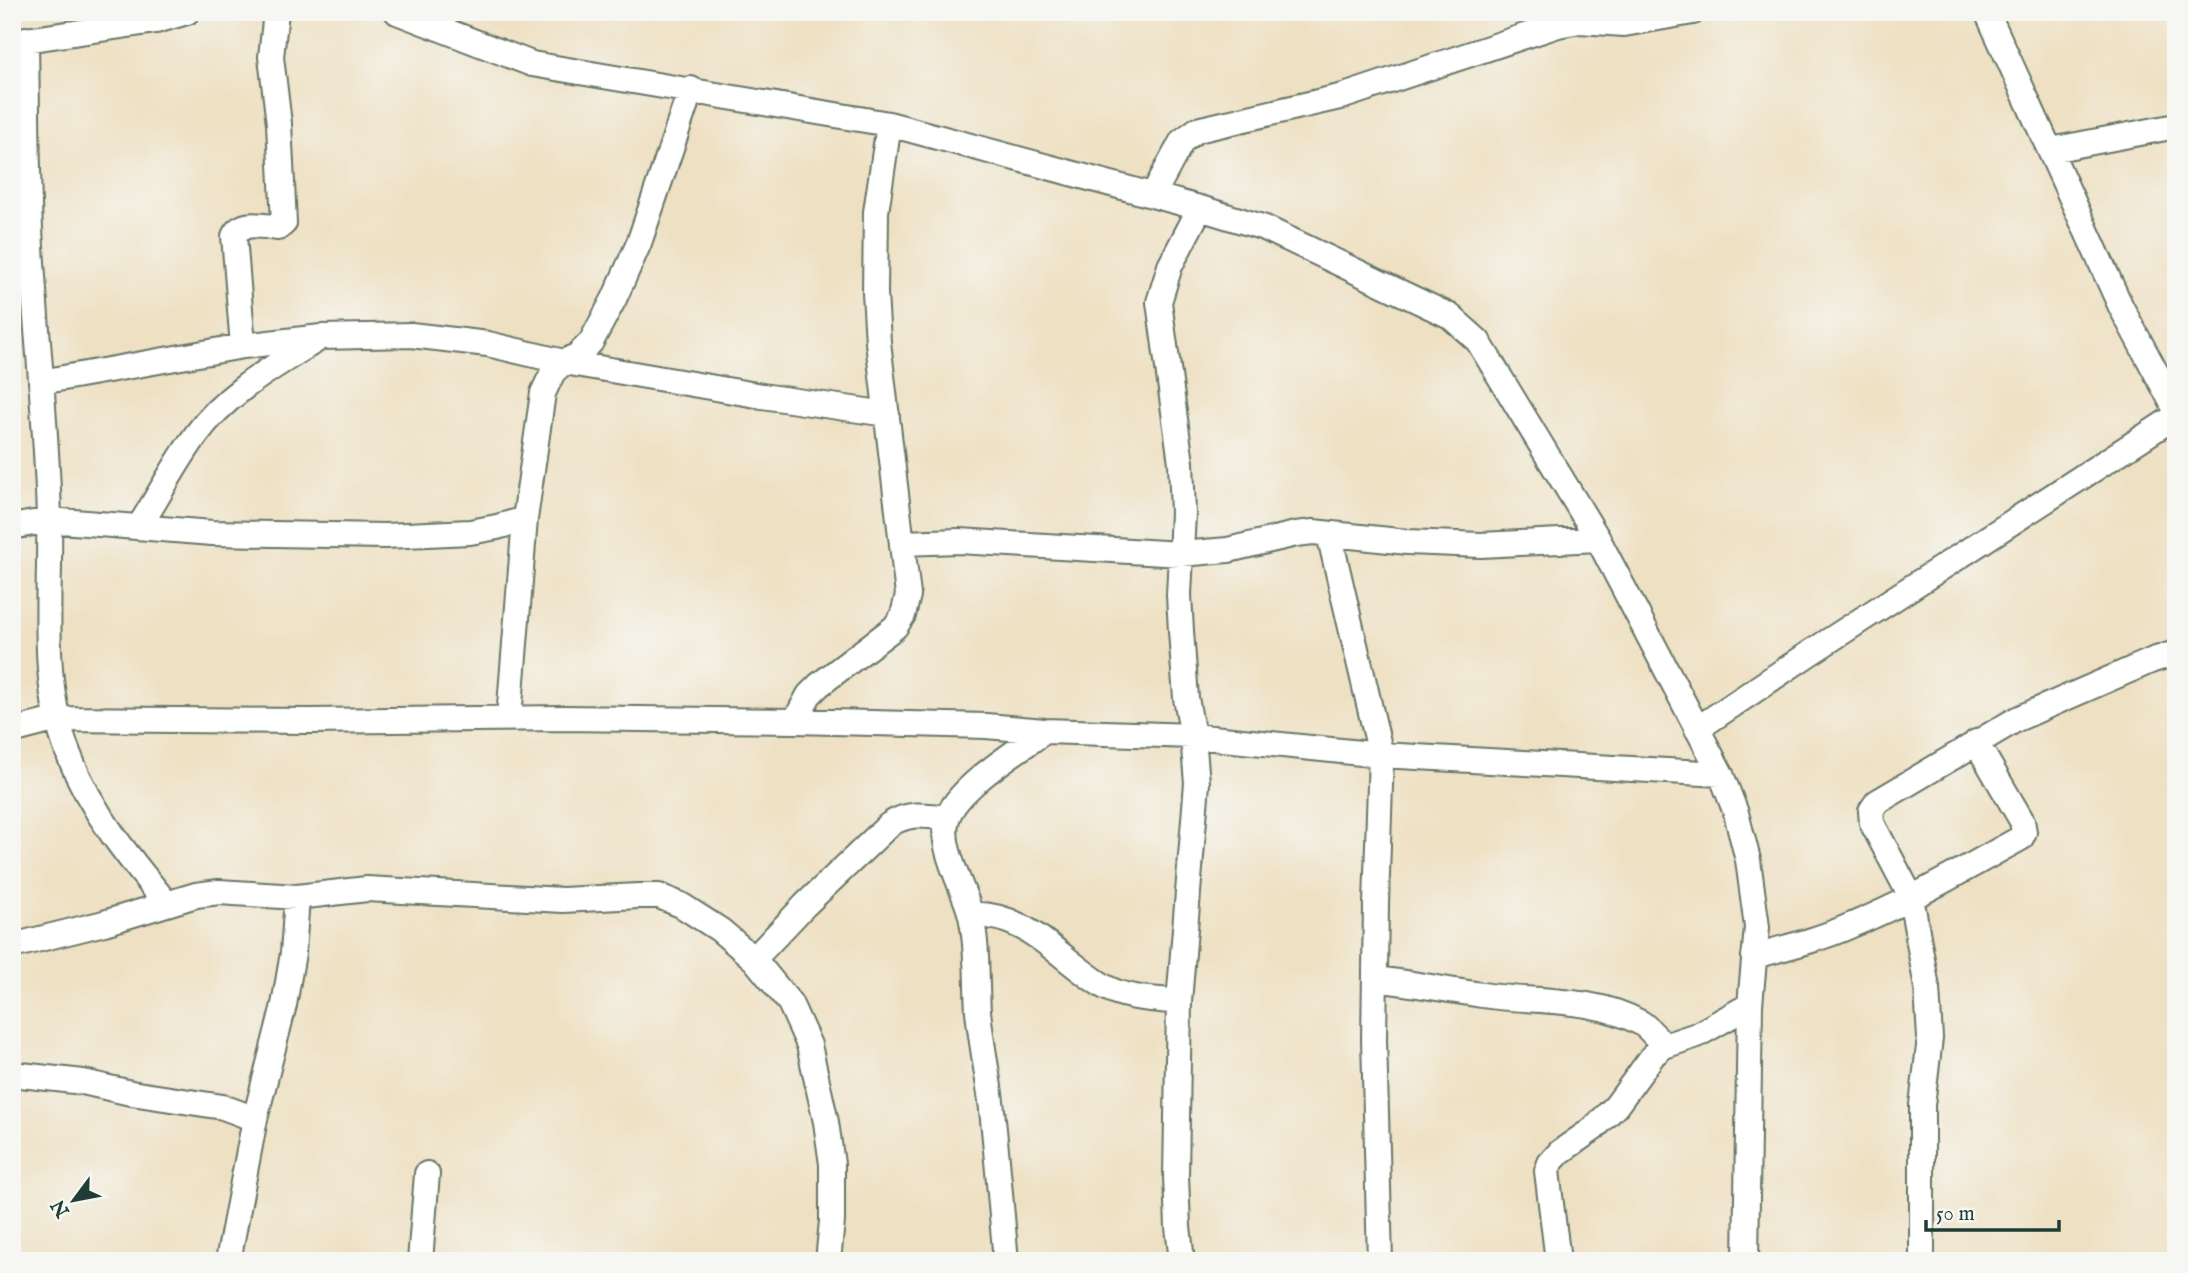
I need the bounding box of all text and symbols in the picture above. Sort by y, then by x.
north arrow [38,1164,108,1234]
scale bar [1926,1189,2058,1233]
text: N [46,1194,76,1222]
text: 50 m [1936,1201,1975,1228]

